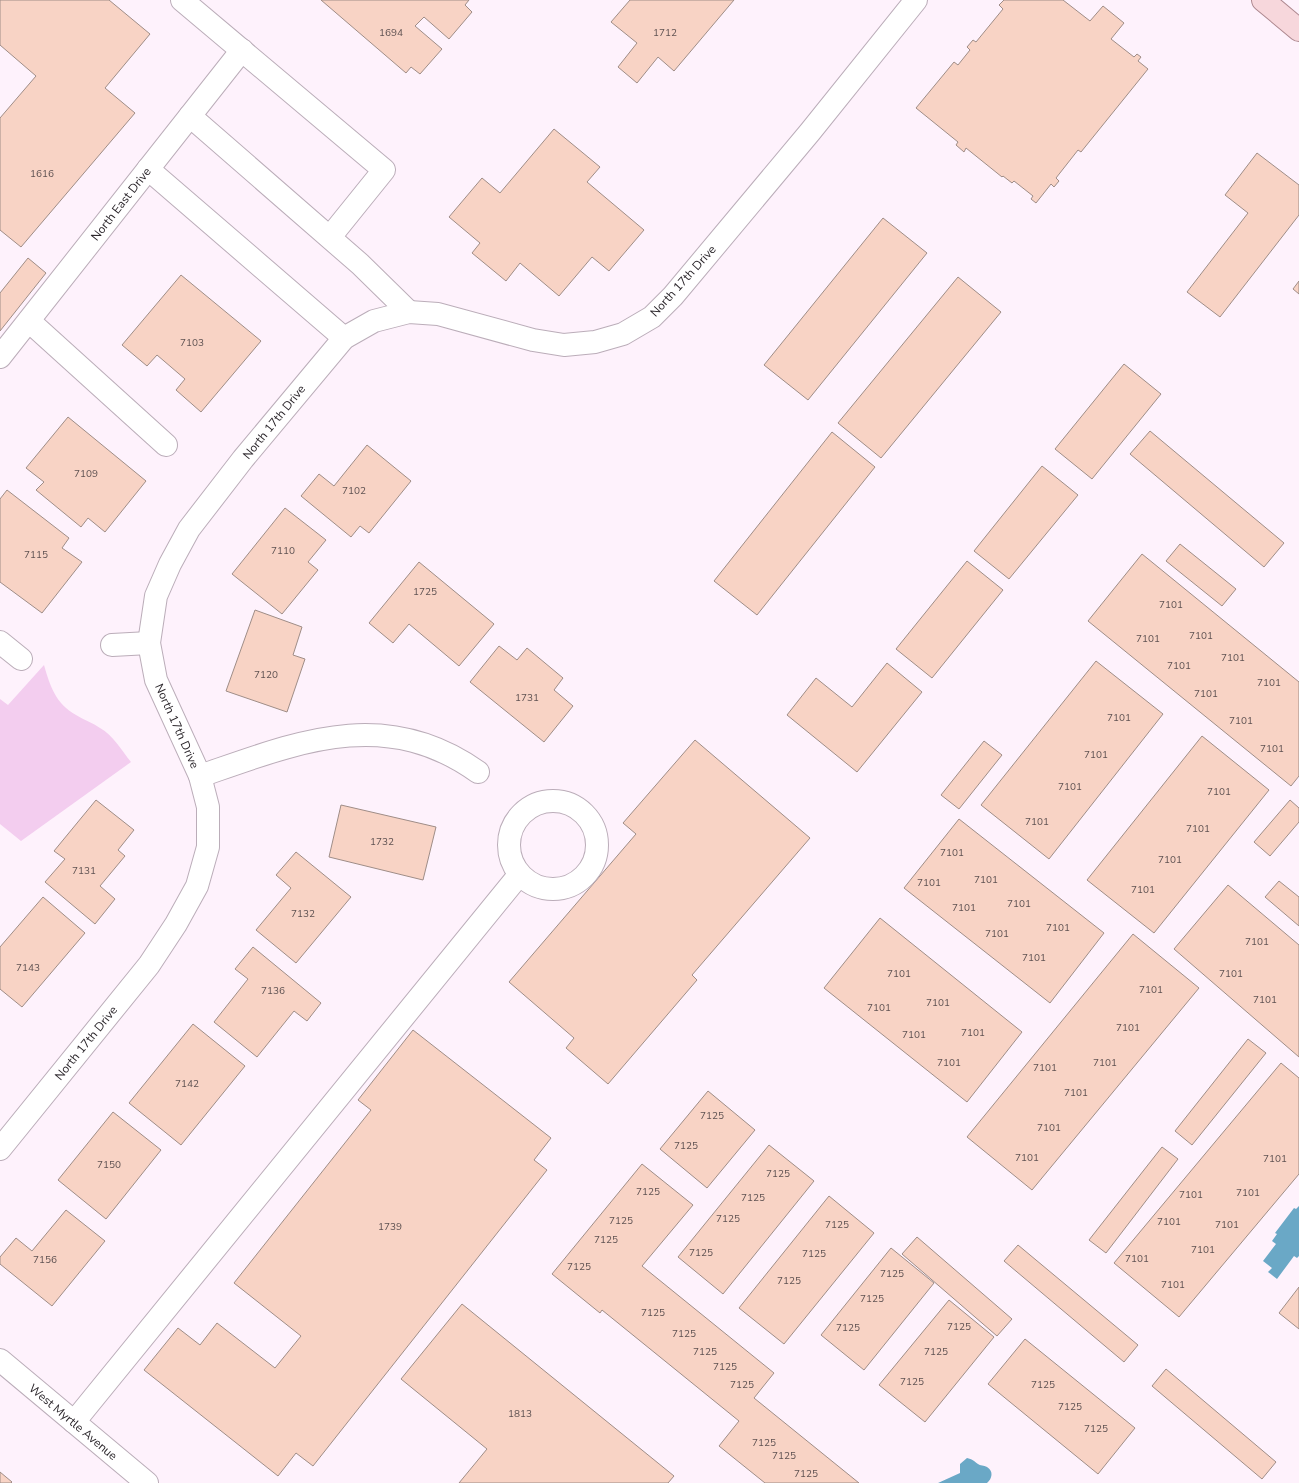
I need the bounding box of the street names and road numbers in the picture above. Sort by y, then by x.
street label: North East Drive [87,164,155,244]
street label: North 17th Drive [647,242,719,320]
street label: North 17th Drive [239,382,309,462]
street label: North 17th Drive [151,681,203,771]
street label: North 17th Drive [51,1003,121,1083]
street label: West Myrtle Avenue [25,1380,121,1464]

